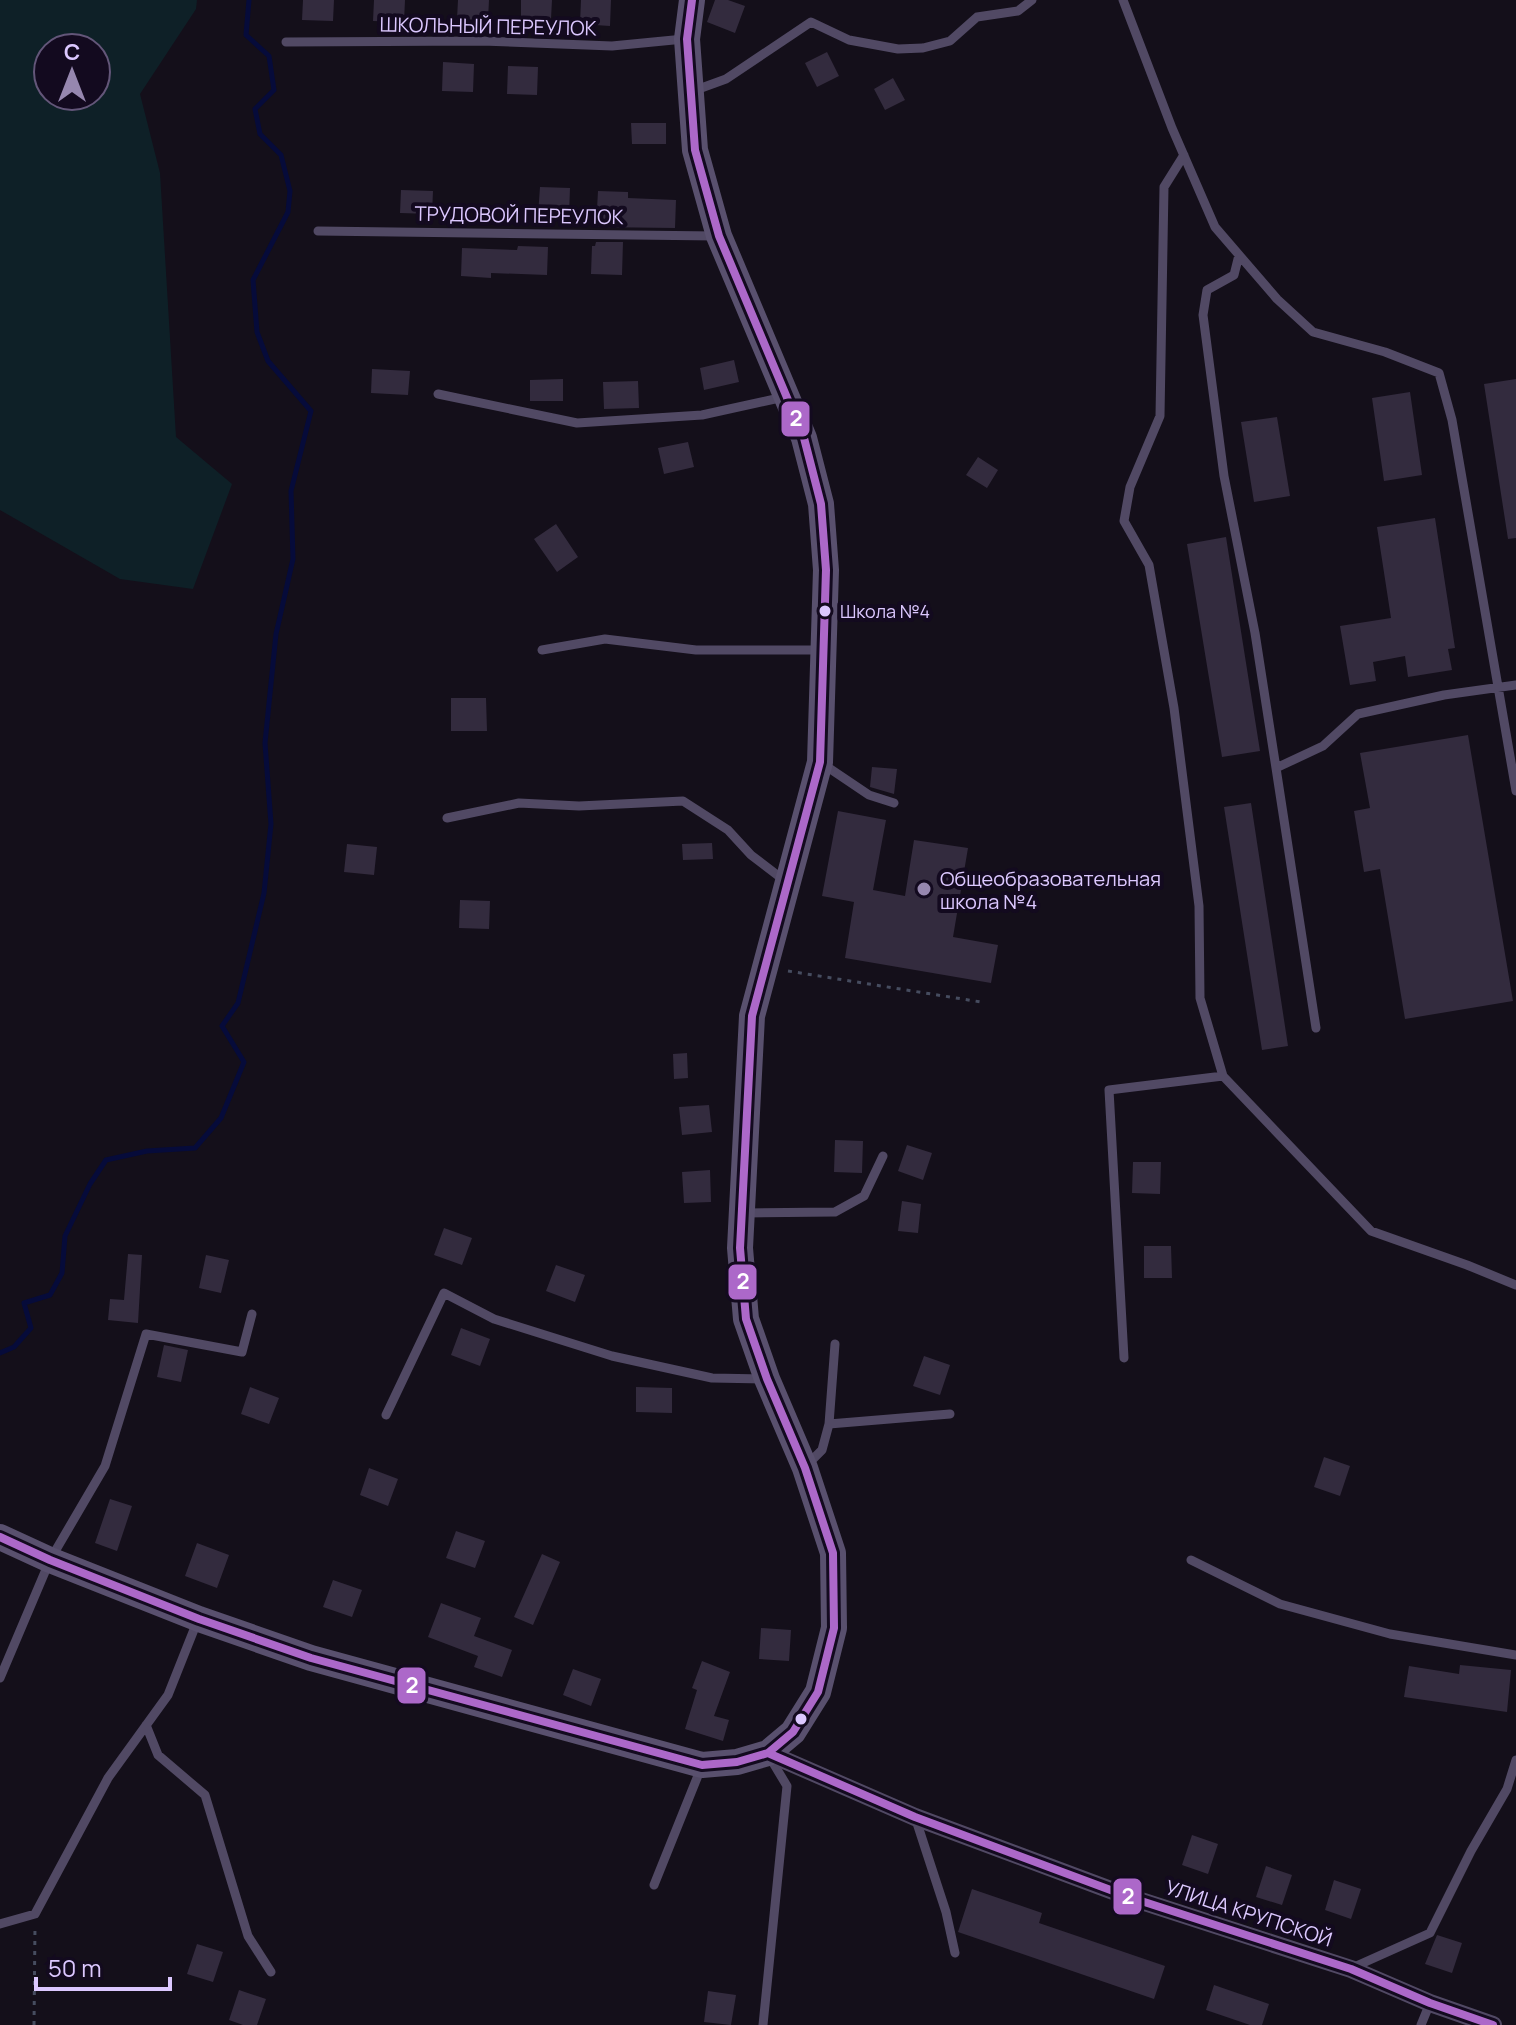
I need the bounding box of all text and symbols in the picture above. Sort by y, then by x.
street label: ШКОЛЬНЫЙ ПЕРЕУЛОК [379,11,597,41]
north arrow [32,32,112,112]
text: С [64,37,80,67]
street label: ТРУДОВОЙ ПЕРЕУЛОК [414,200,624,230]
line badge: 2 [780,400,811,438]
text: 2 [789,403,803,433]
place label: Школа №4 [840,599,930,623]
marker: Школа №4 [817,603,833,619]
place label: Общеобразовательная школа №4 [940,865,1161,915]
marker: Общеобразовательная школа №4 [915,880,933,898]
line badge: 2 [727,1263,758,1301]
text: 2 [736,1266,750,1296]
line badge: 2 [396,1666,427,1705]
text: 2 [405,1670,419,1700]
unlabelled marker [793,1711,809,1727]
street label: УЛИЦА КРУПСКОЙ [1162,1873,1336,1953]
line badge: 2 [1112,1877,1143,1916]
text: 2 [1121,1881,1135,1911]
scale bar [36,1941,170,1991]
text: 50 m [48,1951,102,1984]

